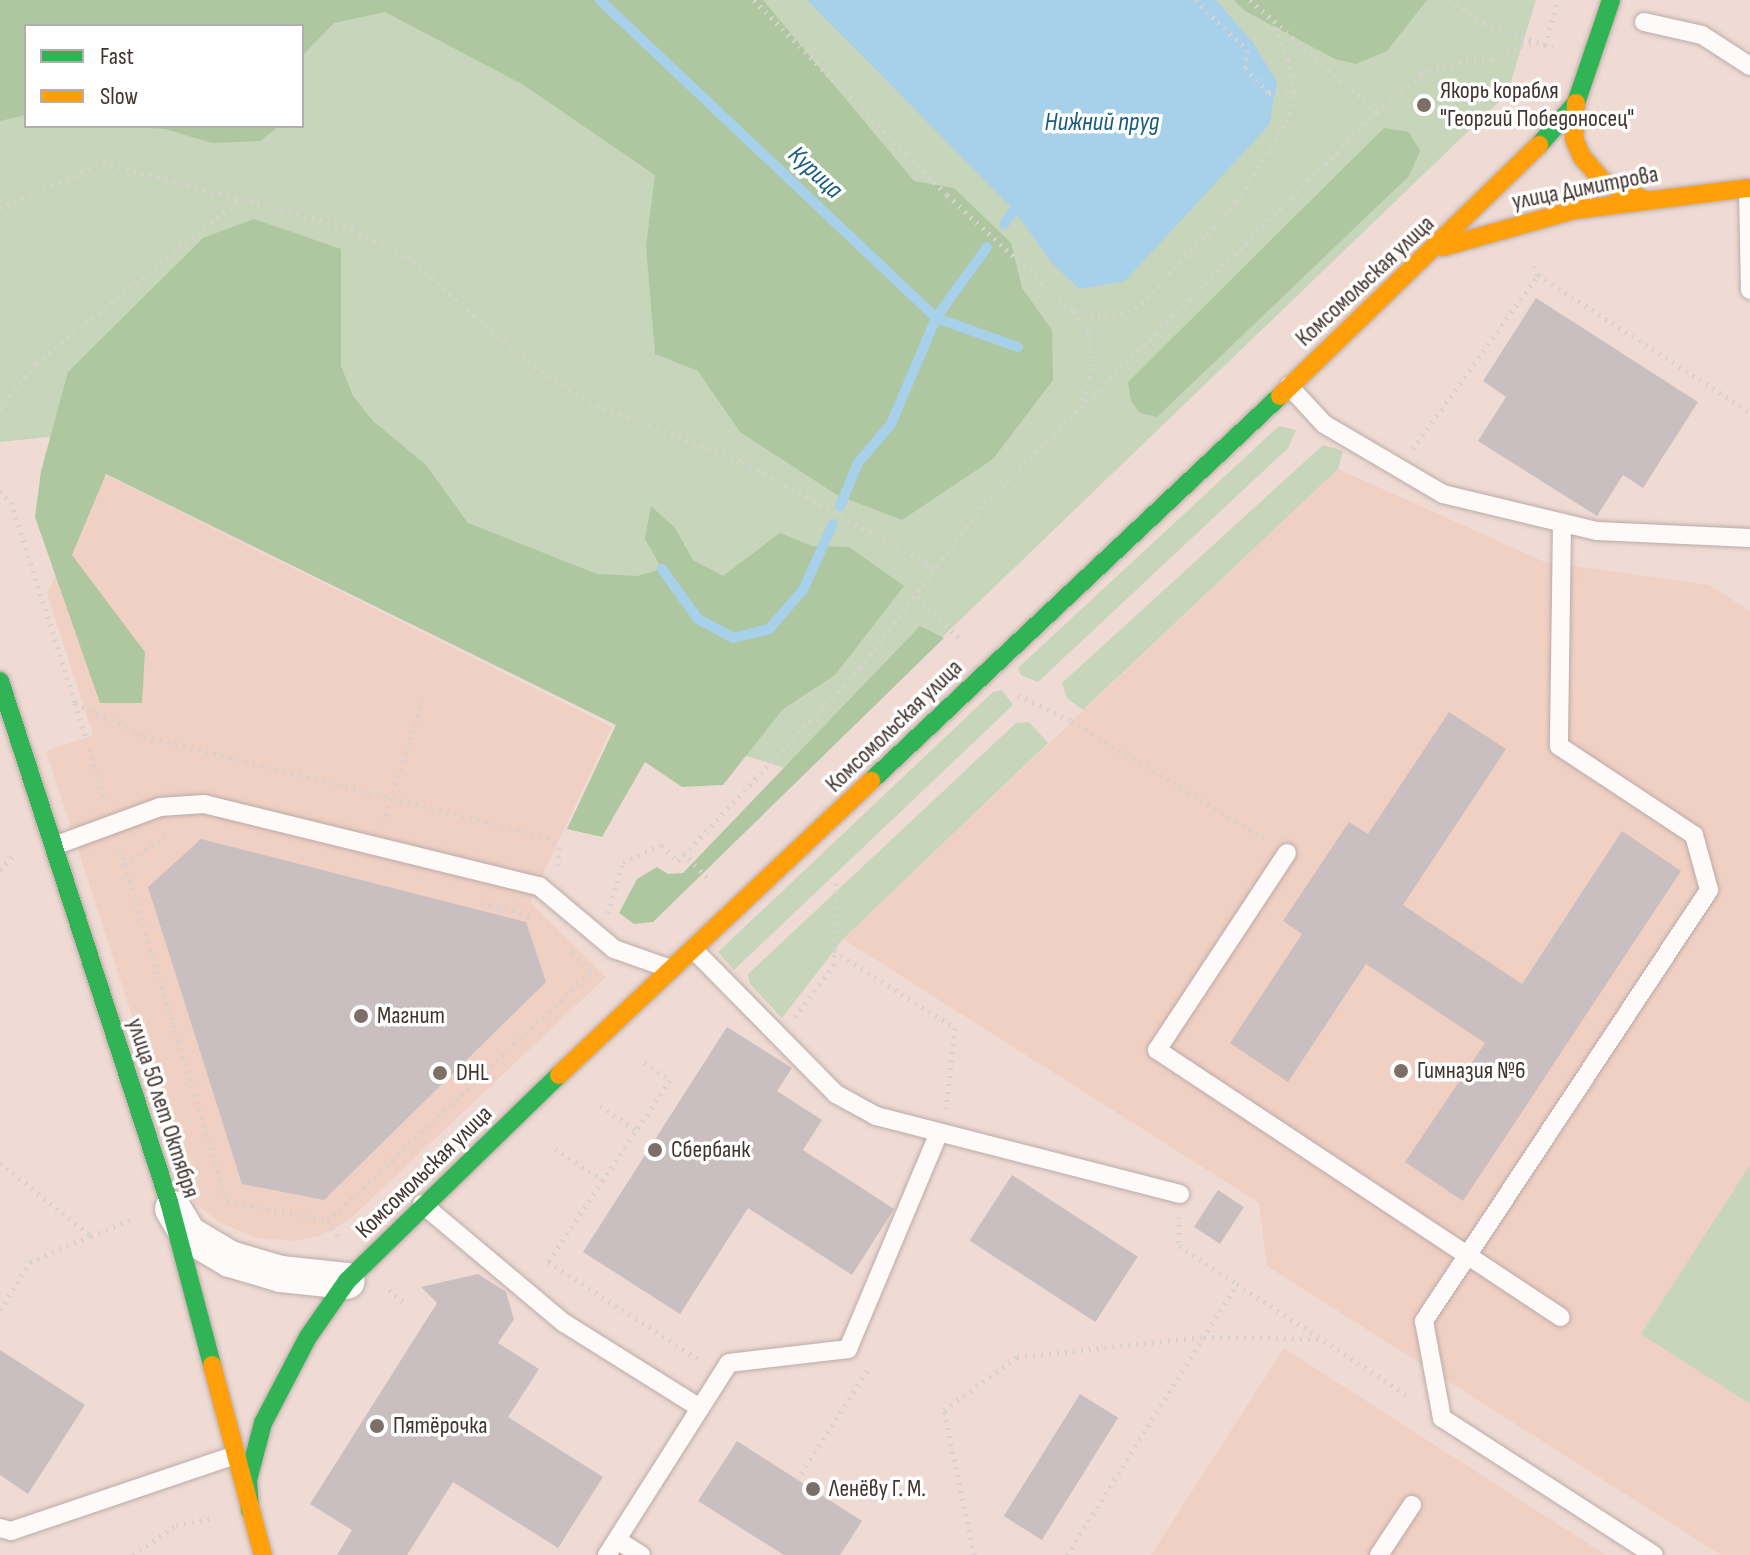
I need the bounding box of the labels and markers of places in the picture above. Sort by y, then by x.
place label: Якорь корабля "Георгий Победоносец" [1440,77,1634,133]
marker: Якорь корабля "Георгий Победоносец" [1415,96,1433,114]
place label: Магнит [377,1002,445,1030]
marker: Магнит [352,1007,370,1025]
place label: Гимназия №6 [1417,1057,1525,1085]
place label: DHL [456,1059,489,1087]
marker: Гимназия №6 [1392,1062,1410,1080]
marker: DHL [431,1064,449,1082]
place label: Сбербанк [671,1136,750,1164]
marker: Сбербанк [646,1141,664,1159]
place label: Пятёрочка [393,1412,487,1440]
marker: Пятёрочка [368,1417,386,1435]
place label: Ленёву Г. М. [829,1475,926,1503]
marker: Ленёву Г. М. [804,1480,822,1498]

